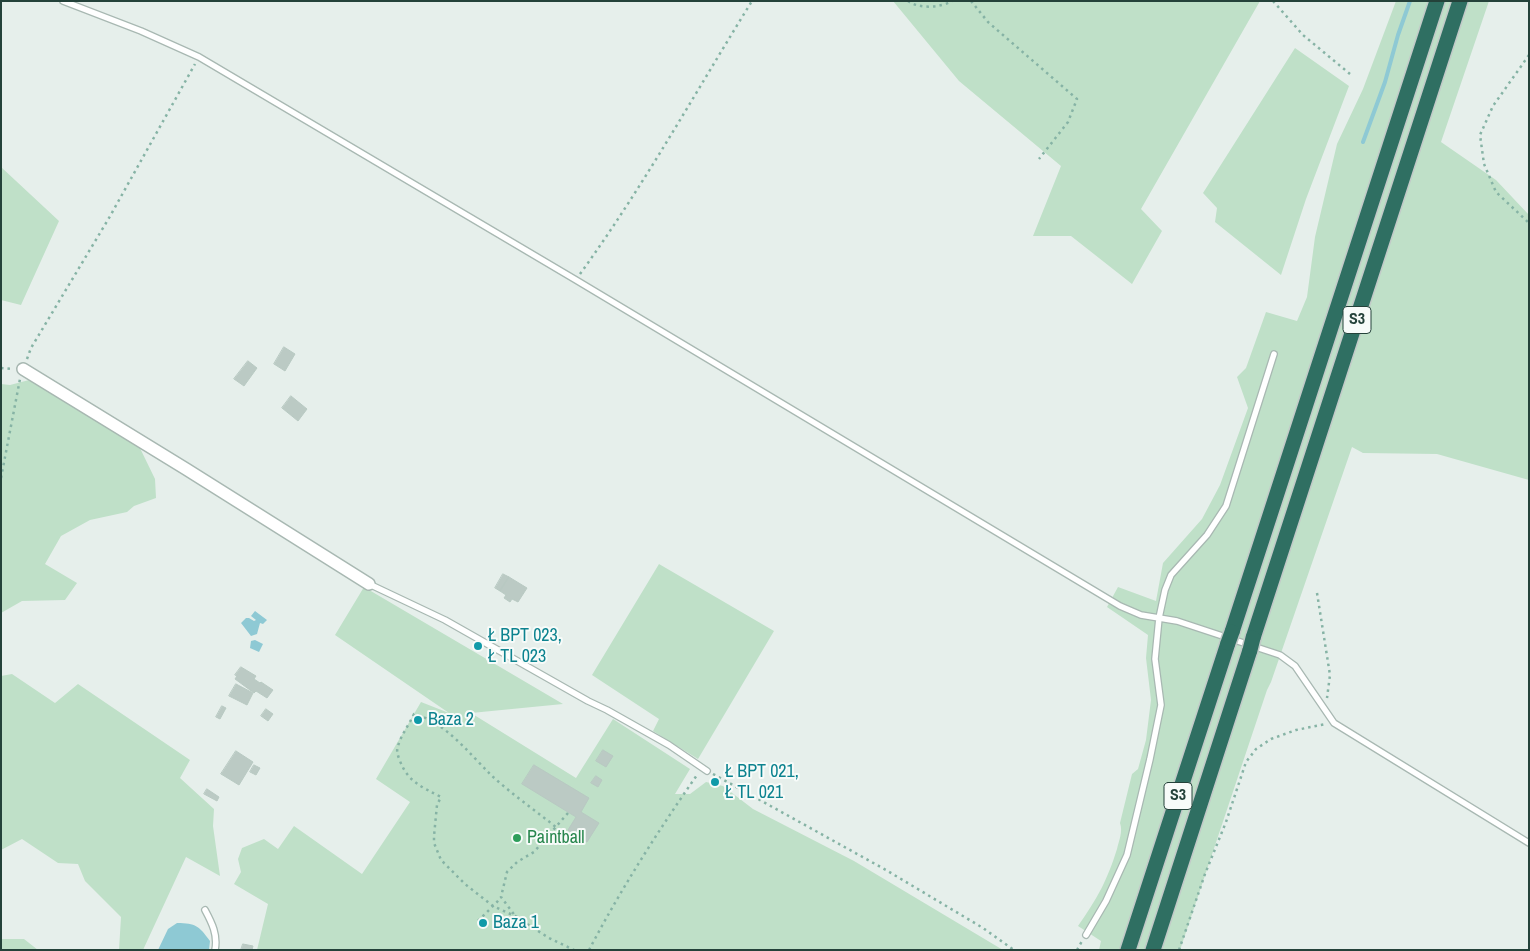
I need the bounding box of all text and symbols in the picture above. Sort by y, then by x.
road number: S3 [1343,306,1371,334]
place label: Ł BPT 023, Ł TL 023 [488,625,562,668]
marker: Ł BPT 023, Ł TL 023 [472,640,484,652]
place label: Baza 2 [428,709,474,731]
marker: Baza 2 [412,714,424,726]
place label: Ł BPT 021, Ł TL 021 [725,761,799,804]
marker: Ł BPT 021, Ł TL 021 [709,776,721,788]
road number: S3 [1164,782,1192,809]
place label: Paintball [527,827,584,849]
marker: Paintball [511,832,523,844]
place label: Baza 1 [493,912,539,934]
marker: Baza 1 [477,917,489,929]

